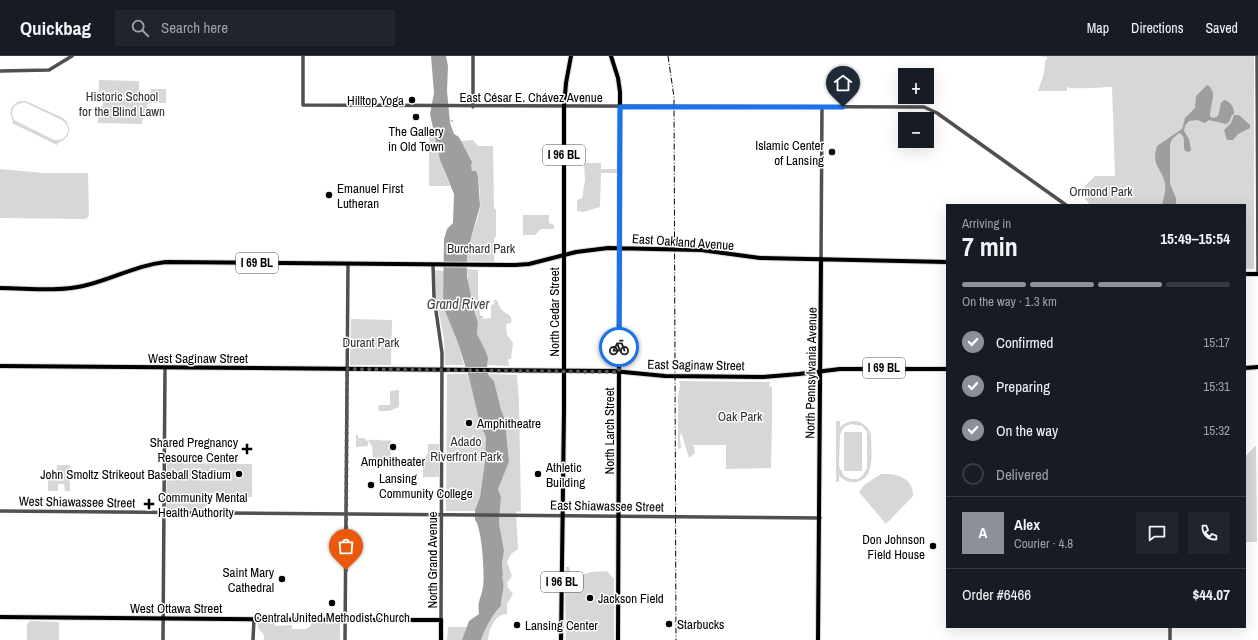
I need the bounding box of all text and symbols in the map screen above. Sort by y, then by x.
search box [115,10,395,46]
text: Quickbag [20,15,91,41]
icon: search [129,17,151,39]
text: Search here [161,17,228,38]
text: Map [1087,19,1109,37]
text: Directions [1131,19,1183,37]
text: Saved [1205,19,1238,37]
pin [826,66,860,107]
map controls [898,68,934,148]
button: + [898,68,934,104]
icon: home [832,72,854,94]
park label: Historic School for the Blind Lawn [79,88,165,120]
street label: East César E. Chávez Avenue [459,89,603,106]
place label: Hilltop Yoga [347,92,404,109]
marker: Hilltop Yoga [407,95,417,105]
marker: The Gallery in Old Town [411,112,421,122]
button: − [898,112,934,148]
place label: The Gallery in Old Town [388,123,444,155]
place label: Islamic Center of Lansing [755,137,824,169]
road number: I 96 BL [543,145,585,165]
marker: Islamic Center of Lansing [827,147,837,157]
place label: Emanuel First Lutheran [337,180,403,212]
park label: Ormond Park [1069,183,1133,200]
marker: Emanuel First Lutheran [324,190,334,200]
text: Arriving in [962,215,1011,232]
text: 15:49–15:54 [1160,228,1230,249]
text: 7 min [962,229,1018,264]
street label: East Oakland Avenue [631,230,735,254]
park label: Burchard Park [447,240,516,257]
road number: I 69 BL [236,253,278,273]
street label: North Cedar Street [546,267,563,357]
text: On the way · 1.3 km [962,293,1057,310]
water label: Grand River [427,295,490,313]
street label: North Pennsylvania Avenue [801,307,821,439]
courier [599,327,639,367]
icon: check [962,331,984,353]
text: Confirmed [996,332,1053,353]
park label: Durant Park [343,334,400,351]
text: 15:17 [1203,334,1230,351]
icon: bike [608,336,630,358]
street label: West Saginaw Street [148,350,248,367]
street label: East Saginaw Street [647,356,745,374]
road number: I 69 BL [863,358,905,378]
icon: check [962,375,984,397]
text: Preparing [996,376,1050,397]
text: 15:31 [1203,378,1230,395]
street label: North Larch Street [601,387,618,475]
park label: Oak Park [718,408,763,425]
place label: Amphitheatre [476,415,541,432]
marker: Amphitheatre [464,418,474,428]
icon: check [962,419,984,441]
text: On the way [996,420,1058,441]
text: 15:32 [1203,422,1230,439]
park label: Adado Riverfront Park [430,433,503,465]
place label: Shared Pregnancy Resource Center [150,434,239,466]
marker: Amphitheater [388,442,398,452]
marker: Shared Pregnancy Resource Center [241,443,253,455]
place label: Amphitheater [360,453,425,470]
place label: Athletic Building [545,459,585,491]
text: Delivered [996,464,1049,485]
place label: John Smoltz Strikeout Baseball Stadium [40,466,231,483]
marker: John Smoltz Strikeout Baseball Stadium [234,469,244,479]
marker: Athletic Building [533,469,543,479]
place label: Lansing Community College [379,470,473,502]
marker: Lansing Community College [366,480,376,490]
place label: Community Mental Health Authority [158,489,247,521]
street label: West Shiawassee Street [19,492,135,512]
street label: East Shiawassee Street [550,497,664,515]
marker: Community Mental Health Authority [143,498,155,510]
street label: North Grand Avenue [424,511,441,609]
button: chat [1136,512,1178,554]
button: phone [1188,512,1230,554]
text: Alex [1014,514,1040,535]
text: A [979,522,987,543]
pin [329,529,363,570]
place label: Don Johnson Field House [862,531,925,563]
icon: bag [335,535,357,557]
text: Courier · 4.8 [1014,535,1073,552]
marker: Don Johnson Field House [928,541,938,551]
place label: Saint Mary Cathedral [222,564,275,596]
road number: I 96 BL [541,572,583,592]
marker: Saint Mary Cathedral [277,574,287,584]
text: Order #6466 [962,584,1031,605]
text: $44.07 [1192,584,1230,605]
place label: Jackson Field [598,590,664,607]
marker: Jackson Field [585,593,595,603]
marker: Central United Methodist Church [327,598,337,608]
street label: West Ottawa Street [130,600,222,617]
place label: Central United Methodist Church [254,609,410,626]
place label: Starbucks [677,616,724,633]
place label: Lansing Center [525,617,598,634]
marker: Starbucks [664,619,674,629]
marker: Lansing Center [512,620,522,630]

